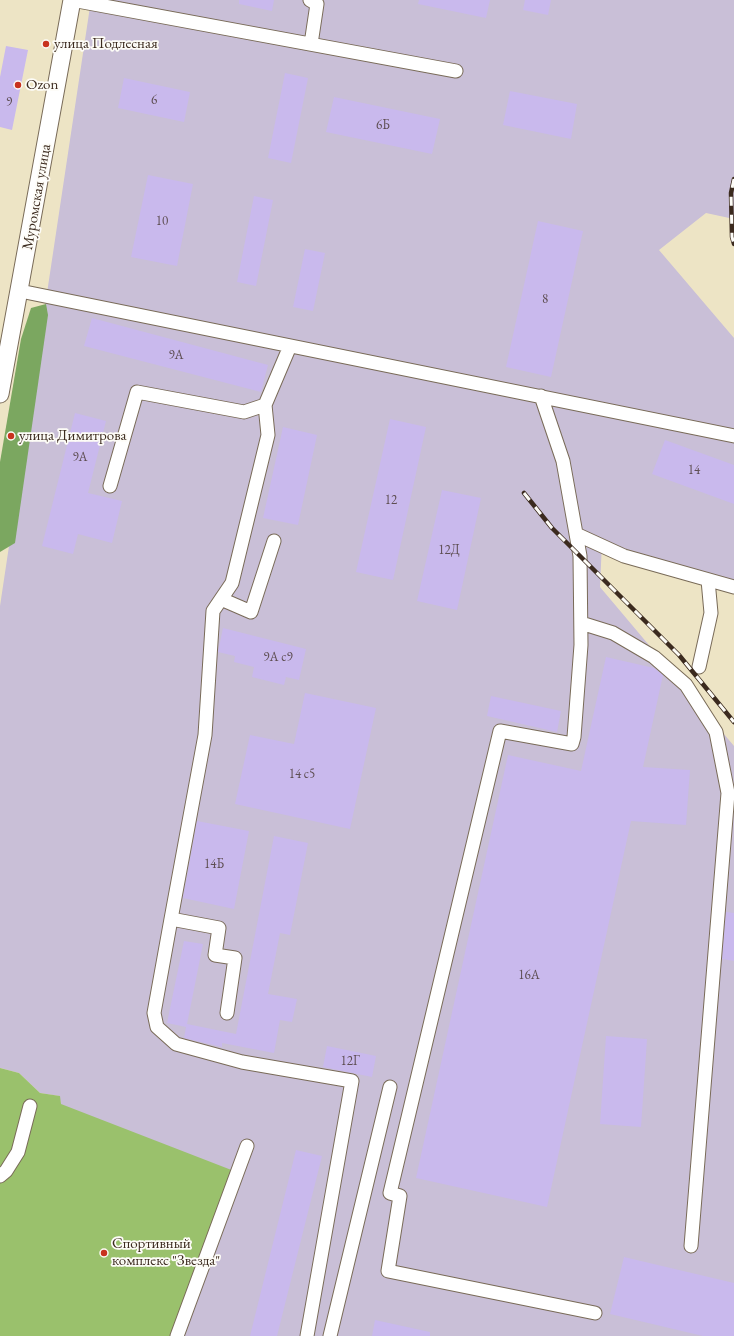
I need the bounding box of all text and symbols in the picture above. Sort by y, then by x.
place label: улица Подлесная [54,35,158,53]
marker: улица Подлесная [41,39,51,49]
place label: Ozon [26,76,58,94]
marker: Ozon [13,80,23,90]
house number: 6 [151,92,157,108]
house number: 9 [6,94,12,110]
house number: 6Б [376,117,390,133]
street label: Муромская улица [19,143,55,251]
house number: 10 [156,213,168,229]
house number: 8 [542,291,548,307]
house number: 9А [168,347,184,363]
place label: улица Димитрова [19,427,127,445]
marker: улица Димитрова [6,431,16,441]
house number: 9А [72,449,88,465]
house number: 14 [688,462,700,478]
house number: 12 [385,492,397,508]
house number: 12Д [438,542,460,558]
house number: 9А с9 [263,649,293,665]
house number: 14 с5 [289,766,315,782]
house number: 14Б [204,856,224,872]
house number: 16А [518,967,540,983]
house number: 12Г [340,1053,360,1069]
place label: Спортивный комплекс "Звезда" [112,1235,220,1270]
marker: Спортивный комплекс "Звезда" [99,1248,109,1258]

